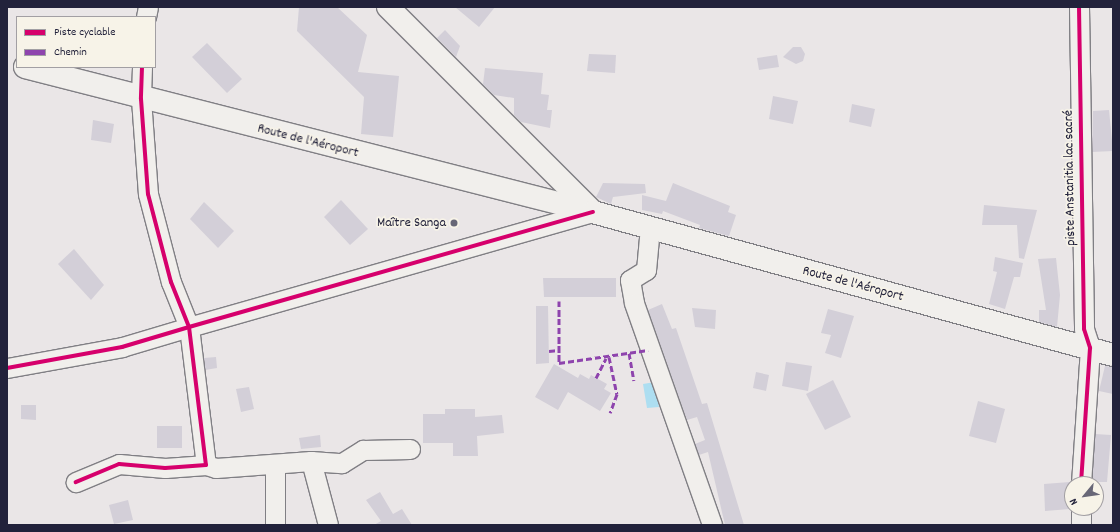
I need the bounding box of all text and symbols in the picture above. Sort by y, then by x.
legend [16,16,156,68]
text: Piste cyclable [54,24,115,41]
text: Chemin [54,44,87,61]
street label: piste Anstanitia lac sacré [1060,110,1080,246]
street label: Route de l'Aéroport [256,120,360,162]
place label: Maître Sanga [377,215,446,231]
marker: Maître Sanga [449,218,459,228]
street label: Route de l'Aéroport [801,262,905,306]
north arrow [1064,476,1104,516]
text: N [1066,495,1083,508]

